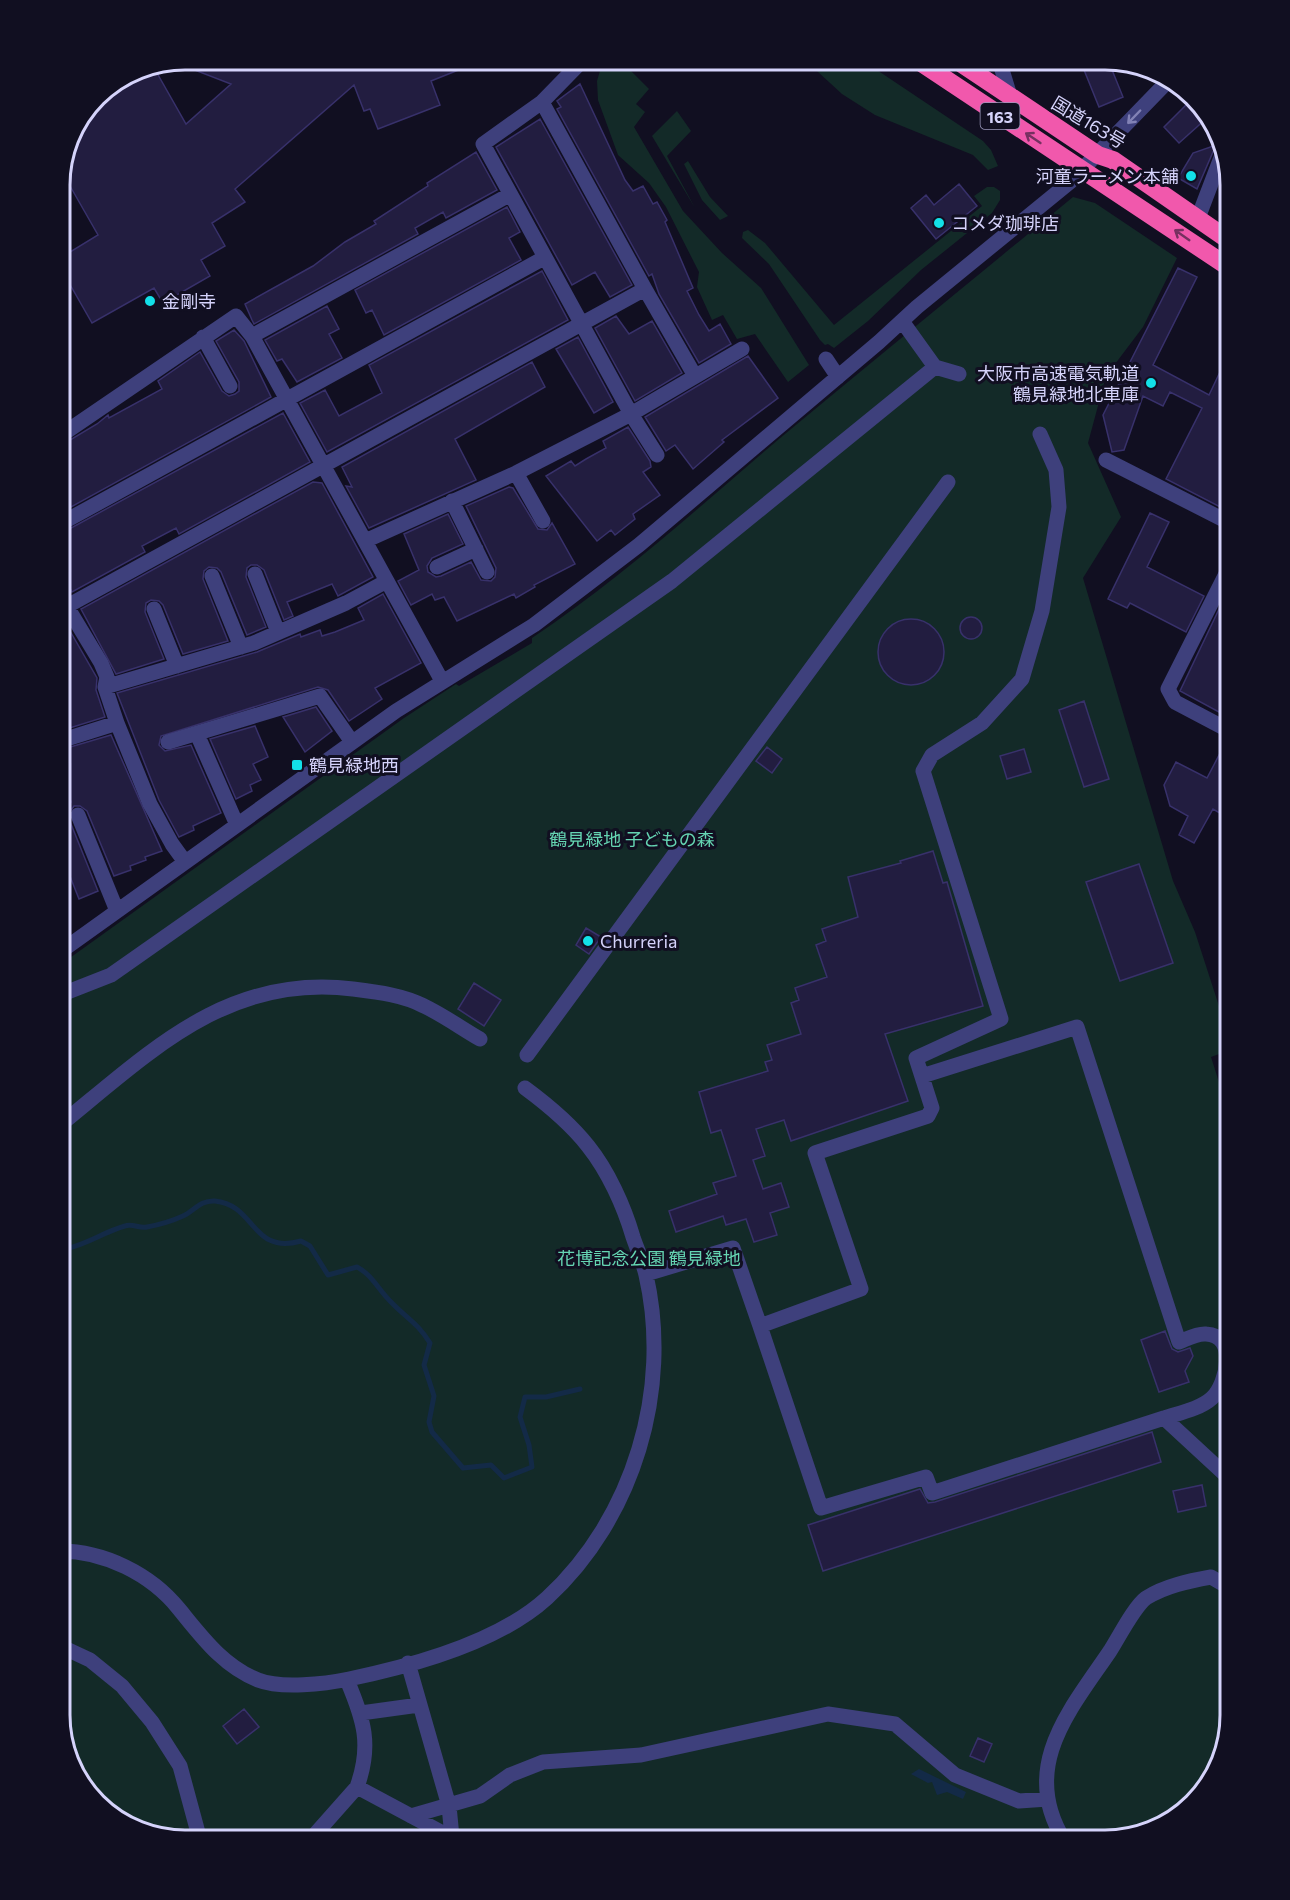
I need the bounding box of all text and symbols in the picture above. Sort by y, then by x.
street label: 国道163号 [1048,91,1130,153]
road number: 163 [980,103,1020,129]
one-way arrow [1127,109,1141,124]
one-way arrow [1025,132,1042,145]
place label: 河童ラーメン本舗 [1036,165,1179,187]
marker: 河童ラーメン本舗 [1184,169,1198,183]
place label: コメダ珈琲店 [951,212,1059,234]
marker: コメダ珈琲店 [932,216,946,230]
one-way arrow [1175,228,1191,241]
place label: 金剛寺 [162,290,216,312]
marker: 金剛寺 [143,294,157,308]
place label: 大阪市高速電気軌道 鶴見緑地北車庫 [977,362,1139,405]
marker: 大阪市高速電気軌道 鶴見緑地北車庫 [1144,376,1158,390]
place label: 鶴見緑地西 [309,754,399,776]
marker: 鶴見緑地西 [290,758,304,772]
park label: 鶴見緑地 子どもの森 [549,828,715,850]
place label: Churreria [600,930,678,952]
marker: Churreria [581,934,595,948]
park label: 花博記念公園 鶴見緑地 [557,1247,741,1269]

